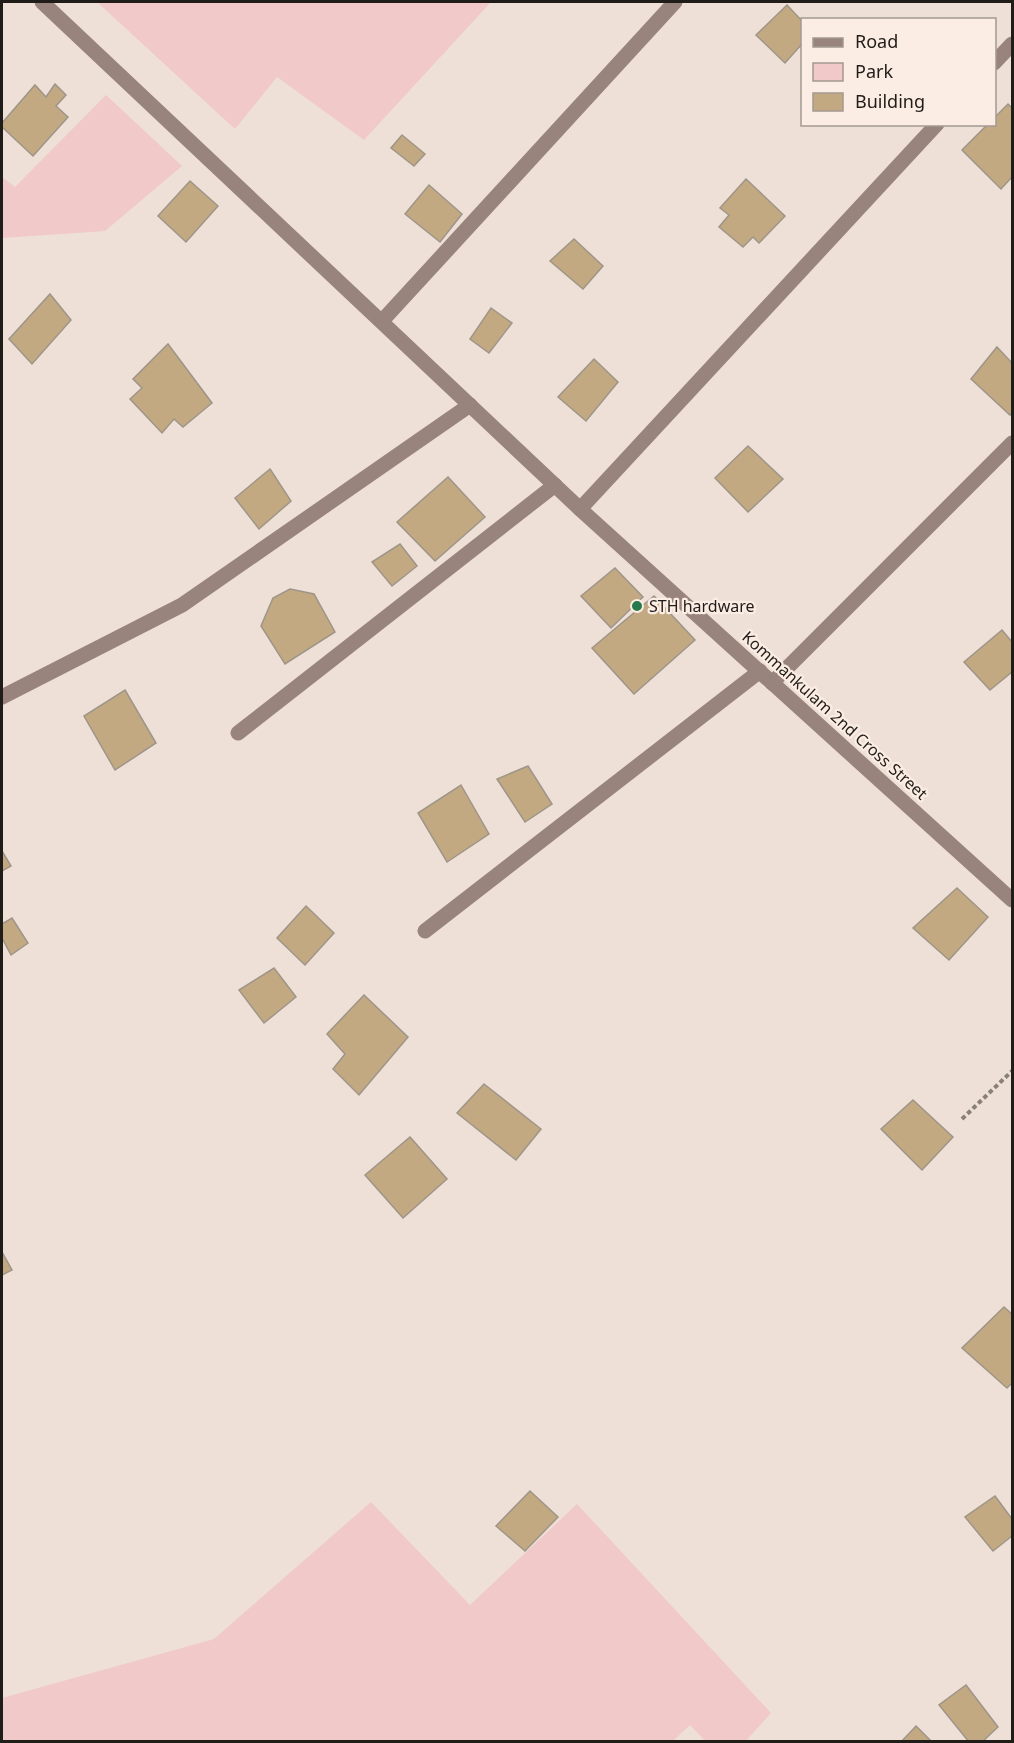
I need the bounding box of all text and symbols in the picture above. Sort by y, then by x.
legend [801,18,996,126]
text: Road [855,29,898,53]
text: Park [855,59,893,83]
text: Building [855,89,925,113]
place label: STH hardware [649,595,755,617]
marker: STH hardware [630,599,644,613]
street label: Kommankulam 2nd Cross Street [738,626,933,804]

